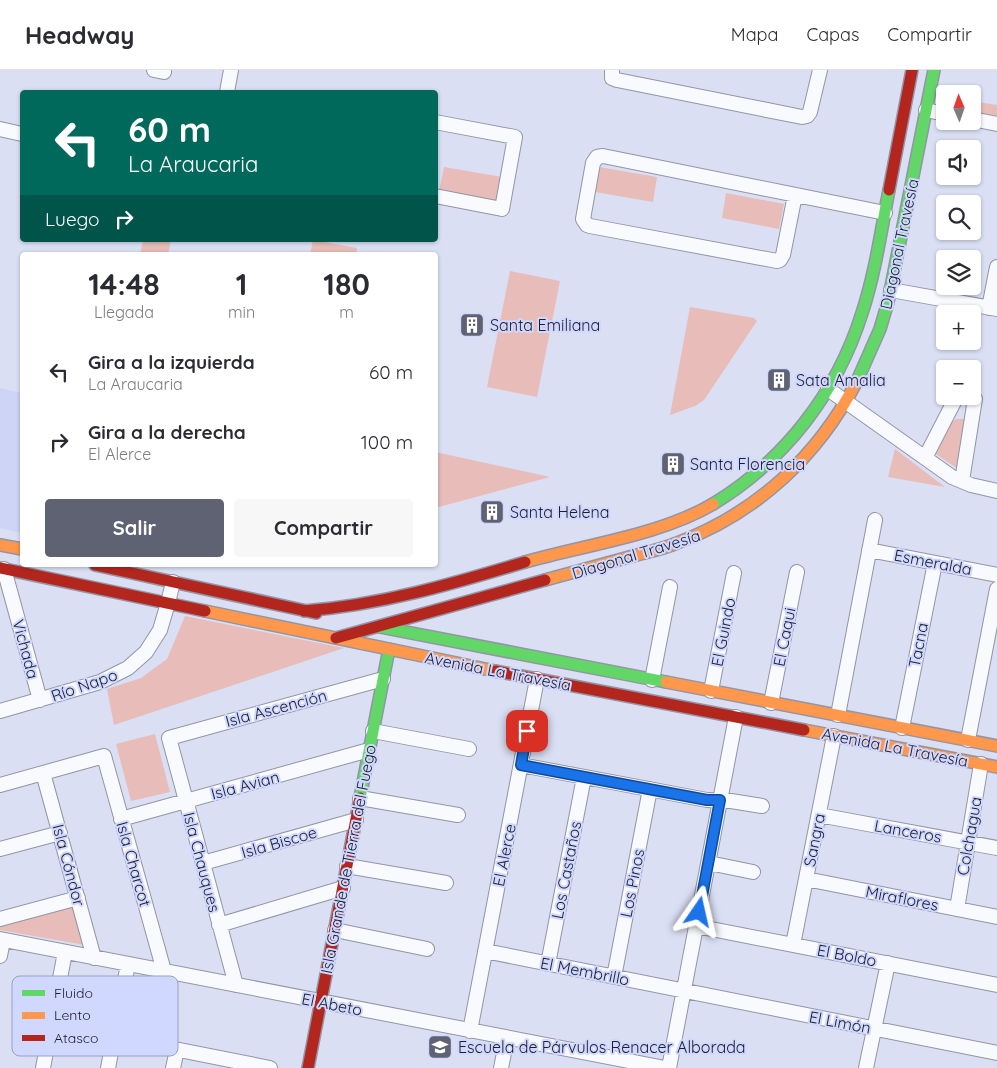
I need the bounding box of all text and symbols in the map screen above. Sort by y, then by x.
text: Headway [25,20,134,50]
text: Mapa [731,23,778,46]
text: Capas [806,23,859,46]
text: Compartir [887,23,972,46]
north arrow [936,85,981,130]
map controls [936,85,981,405]
text: 60 m [128,107,211,151]
icon: left [45,110,110,175]
button: sound [936,140,981,185]
text: La Araucaria [128,150,258,178]
street label: Diagonal Travesía [875,177,923,311]
button: search [936,195,981,240]
icon: right [110,205,138,233]
text: Luego [45,207,100,231]
button: layers [936,250,981,295]
text: 14:48 [88,265,160,303]
text: 1 [236,265,247,303]
text: 180 [323,265,370,303]
text: Llegada [94,302,154,322]
text: min [228,302,255,322]
text: m [339,302,354,322]
button: + [936,305,981,350]
building icon: Santa Emiliana [459,312,485,338]
place label: Santa Emiliana [490,315,600,335]
text: Gira a la izquierda [88,350,255,374]
icon: left [45,358,73,386]
text: 60 m [369,360,413,384]
button: − [936,360,981,405]
building icon: Sata Amalia [766,367,792,393]
place label: Sata Amalia [796,370,886,390]
text: La Araucaria [88,374,183,394]
text: Gira a la derecha [88,420,246,444]
icon: right [45,428,73,456]
text: 100 m [361,430,413,454]
text: El Alerce [88,444,151,464]
building icon: Santa Florencia [660,451,686,477]
place label: Santa Florencia [690,454,805,474]
button: Salir [45,499,224,557]
button: Compartir [234,499,413,557]
building icon: Santa Helena [479,499,505,525]
place label: Santa Helena [510,502,610,522]
street label: Diagonal Travesía [569,525,703,583]
street label: Esmeralda [892,545,974,579]
street label: El Guindo [707,596,739,668]
street label: El Caqui [769,606,799,668]
street label: Vichada [9,617,43,681]
street label: Tacna [904,621,932,669]
street label: Avenida La Travesía [423,647,573,695]
street label: Río Napo [48,664,120,706]
street label: Isla Ascención [223,685,329,731]
pin [506,710,548,752]
icon: arrive [513,717,541,745]
street label: Avenida La Travesía [820,723,970,771]
street label: Isla Grande de Tierra del Fuego [316,743,380,975]
street label: Isla Avian [209,766,281,804]
street label: Colchagua [952,795,986,877]
street label: Isla Chauques [179,810,225,914]
street label: Sangra [799,812,829,868]
street label: Lanceros [873,815,943,847]
street label: Isla Charcot [112,819,156,909]
street label: Los Castaños [547,819,585,921]
street label: Isla Cóndor [48,822,90,908]
street label: Isla Biscoe [239,822,319,862]
street label: El Alerce [488,822,520,888]
street label: Los Pinos [616,847,648,919]
street label: Miraflores [864,881,940,915]
position arrow [672,885,724,937]
street label: El Boldo [816,939,878,971]
street label: El Membrillo [539,953,631,989]
legend [12,976,178,1056]
text: Fluido [54,984,93,1002]
street label: El Abeto [300,988,364,1020]
text: Lento [54,1006,91,1024]
street label: El Limón [807,1006,873,1038]
text: Atasco [54,1029,99,1047]
school or university icon: Escuela de Párvulos Renacer Alborada [427,1034,453,1060]
place label: Escuela de Párvulos Renacer Alborada [458,1037,746,1057]

